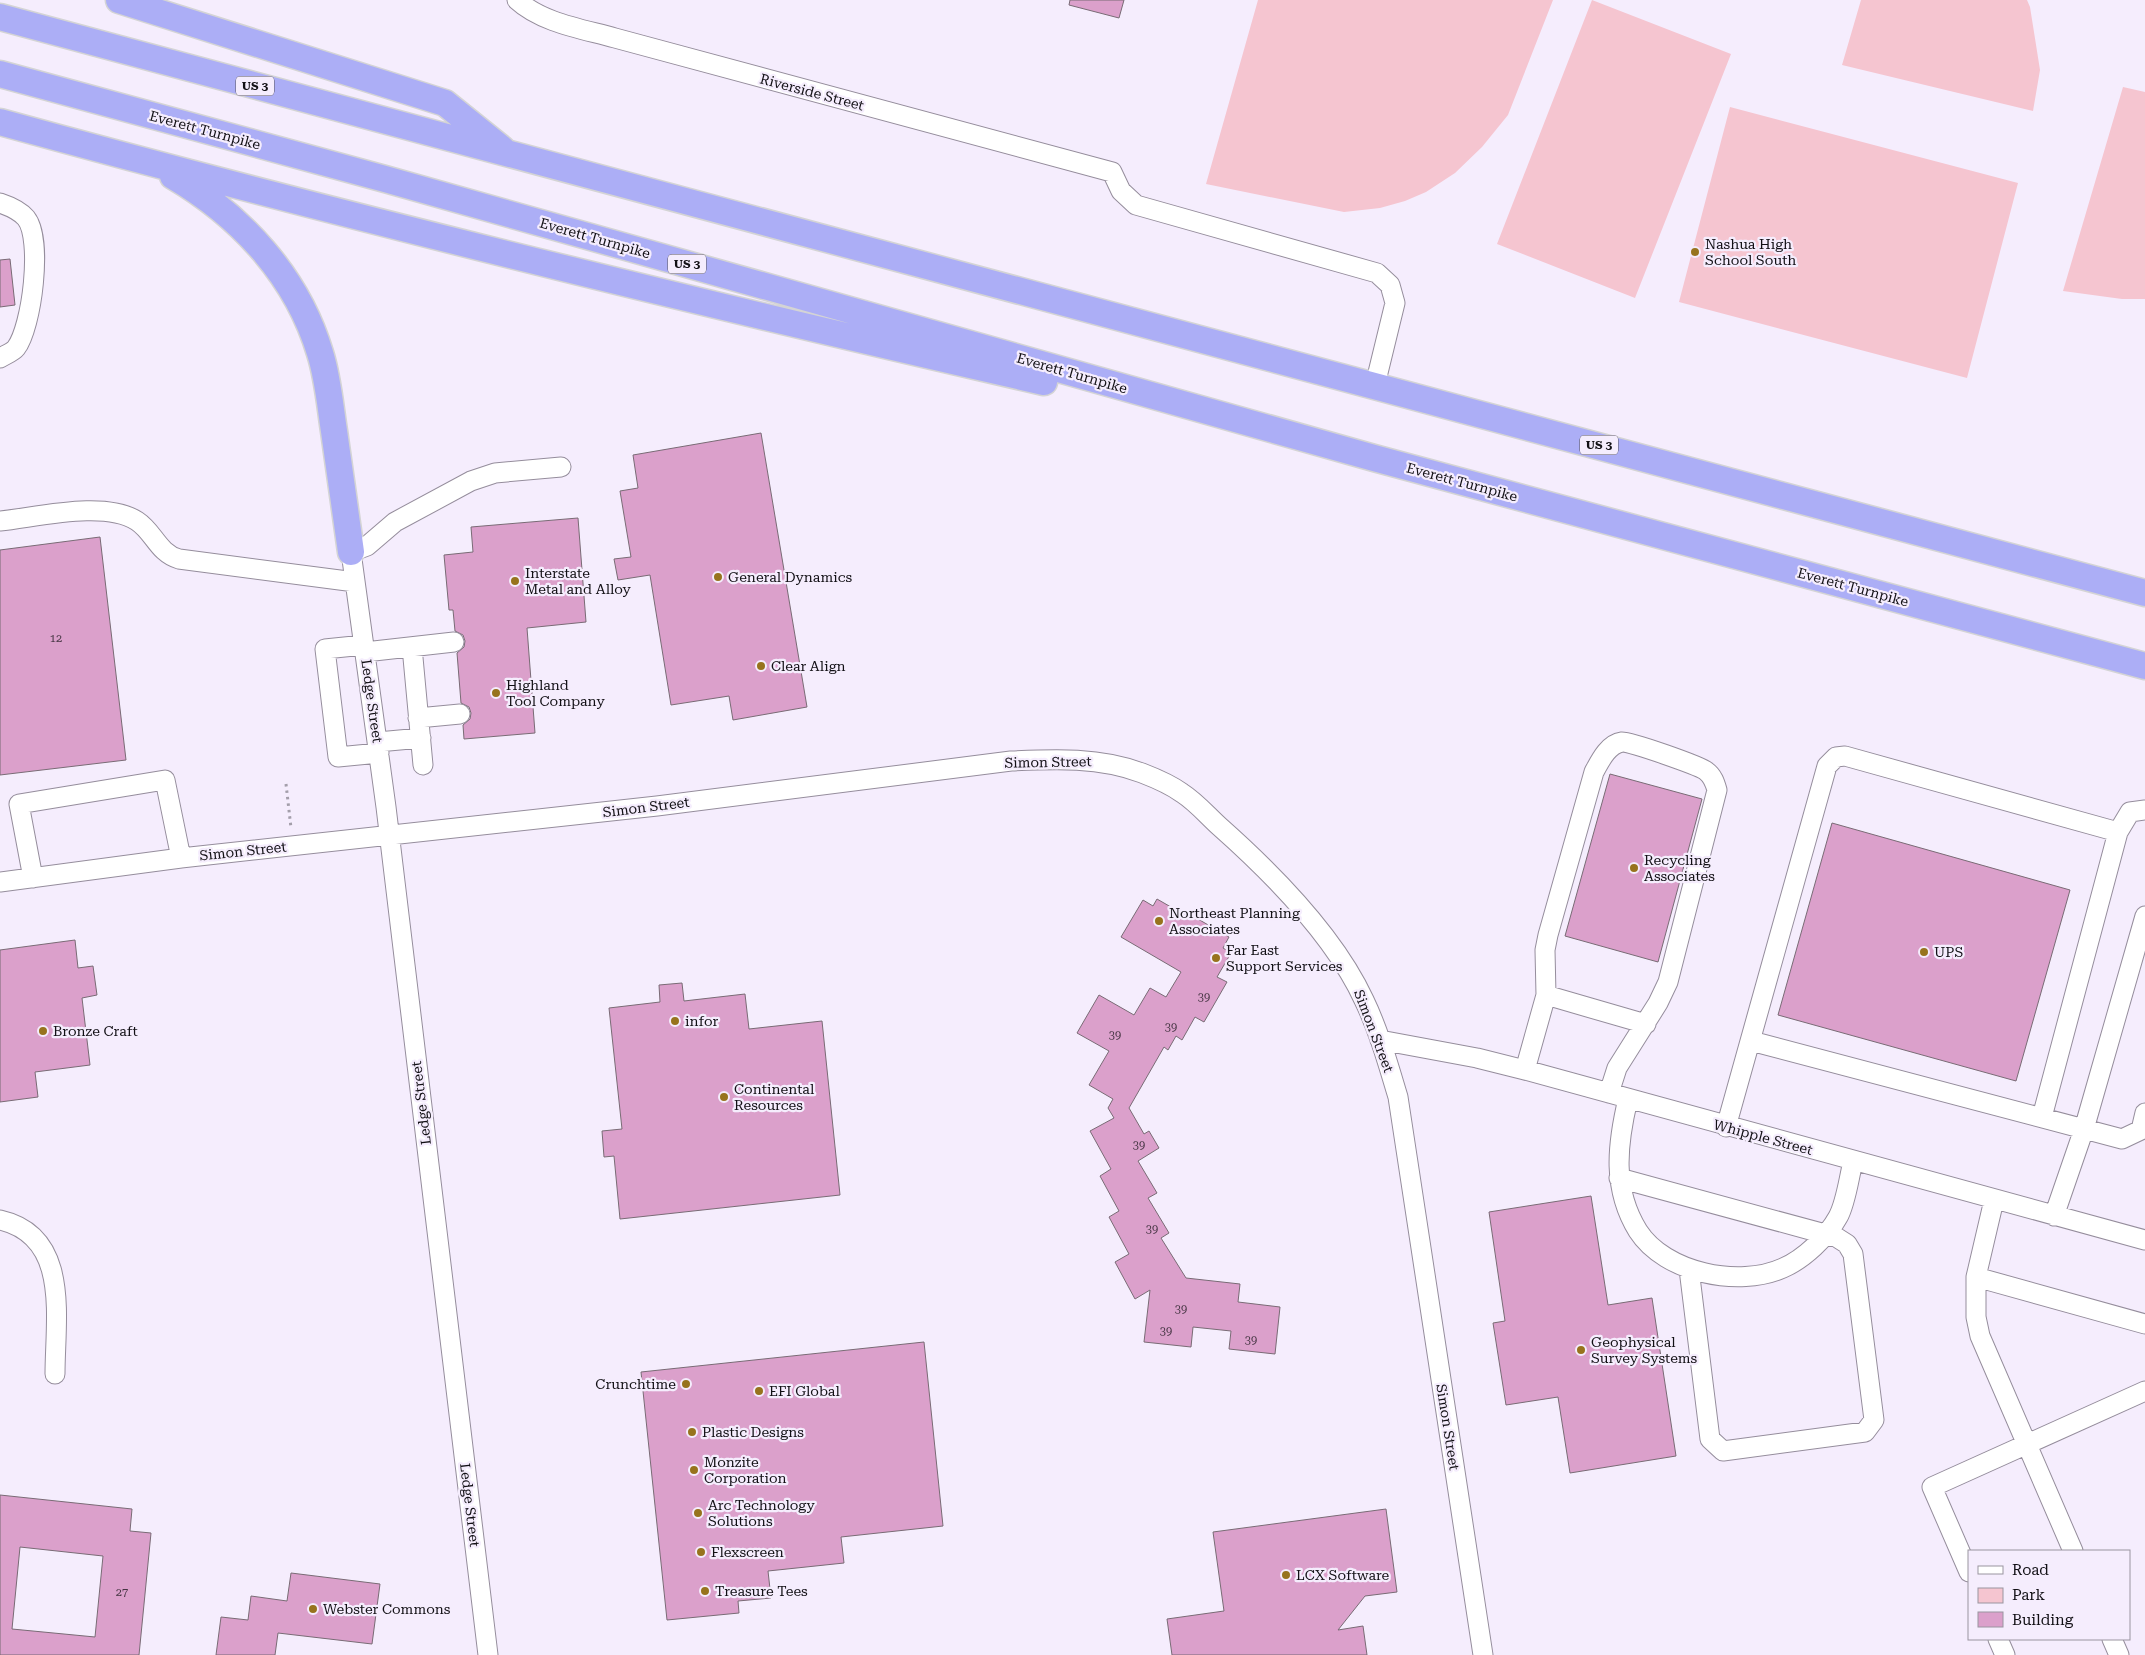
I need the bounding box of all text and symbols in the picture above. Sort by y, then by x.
street label: Riverside Street [758,70,866,114]
road number: US 3 [236,76,274,95]
street label: Everett Turnpike [148,107,263,153]
street label: Everett Turnpike [538,215,652,262]
place label: Nashua High School South [1705,236,1796,268]
marker: Nashua High School South [1689,246,1701,258]
road number: US 3 [668,254,706,274]
street label: Everett Turnpike [1015,350,1129,397]
road number: US 3 [1580,436,1618,454]
street label: Everett Turnpike [1405,459,1520,505]
street label: Everett Turnpike [1796,564,1911,610]
place label: Interstate Metal and Alloy [525,565,632,597]
place label: General Dynamics [728,569,853,585]
marker: General Dynamics [712,571,724,583]
marker: Interstate Metal and Alloy [509,575,521,587]
house number: 12 [50,632,62,645]
street label: Ledge Street [358,658,386,744]
place label: Clear Align [771,658,846,674]
marker: Clear Align [755,660,767,672]
place label: Highland Tool Company [506,677,605,709]
marker: Highland Tool Company [490,687,502,699]
street label: Simon Street [1004,753,1092,771]
street label: Simon Street [602,794,690,820]
street label: Simon Street [199,838,287,864]
place label: Recycling Associates [1644,852,1715,884]
marker: Recycling Associates [1628,862,1640,874]
place label: Northeast Planning Associates [1169,905,1300,937]
marker: Northeast Planning Associates [1153,915,1165,927]
place label: Far East Support Services [1226,942,1343,974]
place label: UPS [1934,944,1963,960]
marker: UPS [1918,946,1930,958]
marker: Far East Support Services [1210,952,1222,964]
street label: Simon Street [1351,987,1397,1075]
house number: 39 [1198,991,1210,1004]
place label: infor [685,1013,718,1029]
marker: infor [669,1015,681,1027]
house number: 39 [1165,1021,1177,1034]
place label: Bronze Craft [53,1023,138,1039]
marker: Bronze Craft [37,1025,49,1037]
house number: 39 [1109,1029,1121,1042]
street label: Ledge Street [408,1060,434,1146]
place label: Continental Resources [734,1081,815,1113]
marker: Continental Resources [718,1091,730,1103]
street label: Whipple Street [1712,1116,1814,1158]
house number: 39 [1133,1139,1145,1152]
house number: 39 [1146,1223,1158,1236]
house number: 39 [1175,1303,1187,1316]
house number: 39 [1160,1325,1172,1338]
house number: 39 [1245,1334,1257,1347]
place label: Geophysical Survey Systems [1591,1334,1698,1366]
marker: Geophysical Survey Systems [1575,1344,1587,1356]
place label: Crunchtime [595,1376,676,1392]
marker: Crunchtime [680,1378,692,1390]
place label: EFI Global [769,1383,840,1399]
street label: Simon Street [1433,1383,1463,1471]
marker: EFI Global [753,1385,765,1397]
place label: Plastic Designs [702,1424,804,1440]
marker: Plastic Designs [686,1426,698,1438]
place label: Monzite Corporation [704,1454,787,1486]
street label: Ledge Street [457,1462,483,1548]
marker: Monzite Corporation [688,1464,700,1476]
place label: Arc Technology Solutions [708,1497,815,1529]
marker: Arc Technology Solutions [692,1507,704,1519]
place label: Flexscreen [711,1544,784,1560]
marker: Flexscreen [695,1546,707,1558]
legend [1968,1550,2130,1640]
text: Road [2012,1561,2049,1579]
place label: LCX Software [1296,1567,1390,1583]
marker: LCX Software [1280,1569,1292,1581]
place label: Treasure Tees [715,1583,808,1599]
marker: Treasure Tees [699,1585,711,1597]
house number: 27 [116,1586,128,1599]
text: Park [2012,1586,2046,1604]
place label: Webster Commons [323,1601,451,1617]
marker: Webster Commons [307,1603,319,1615]
text: Building [2012,1611,2074,1629]

